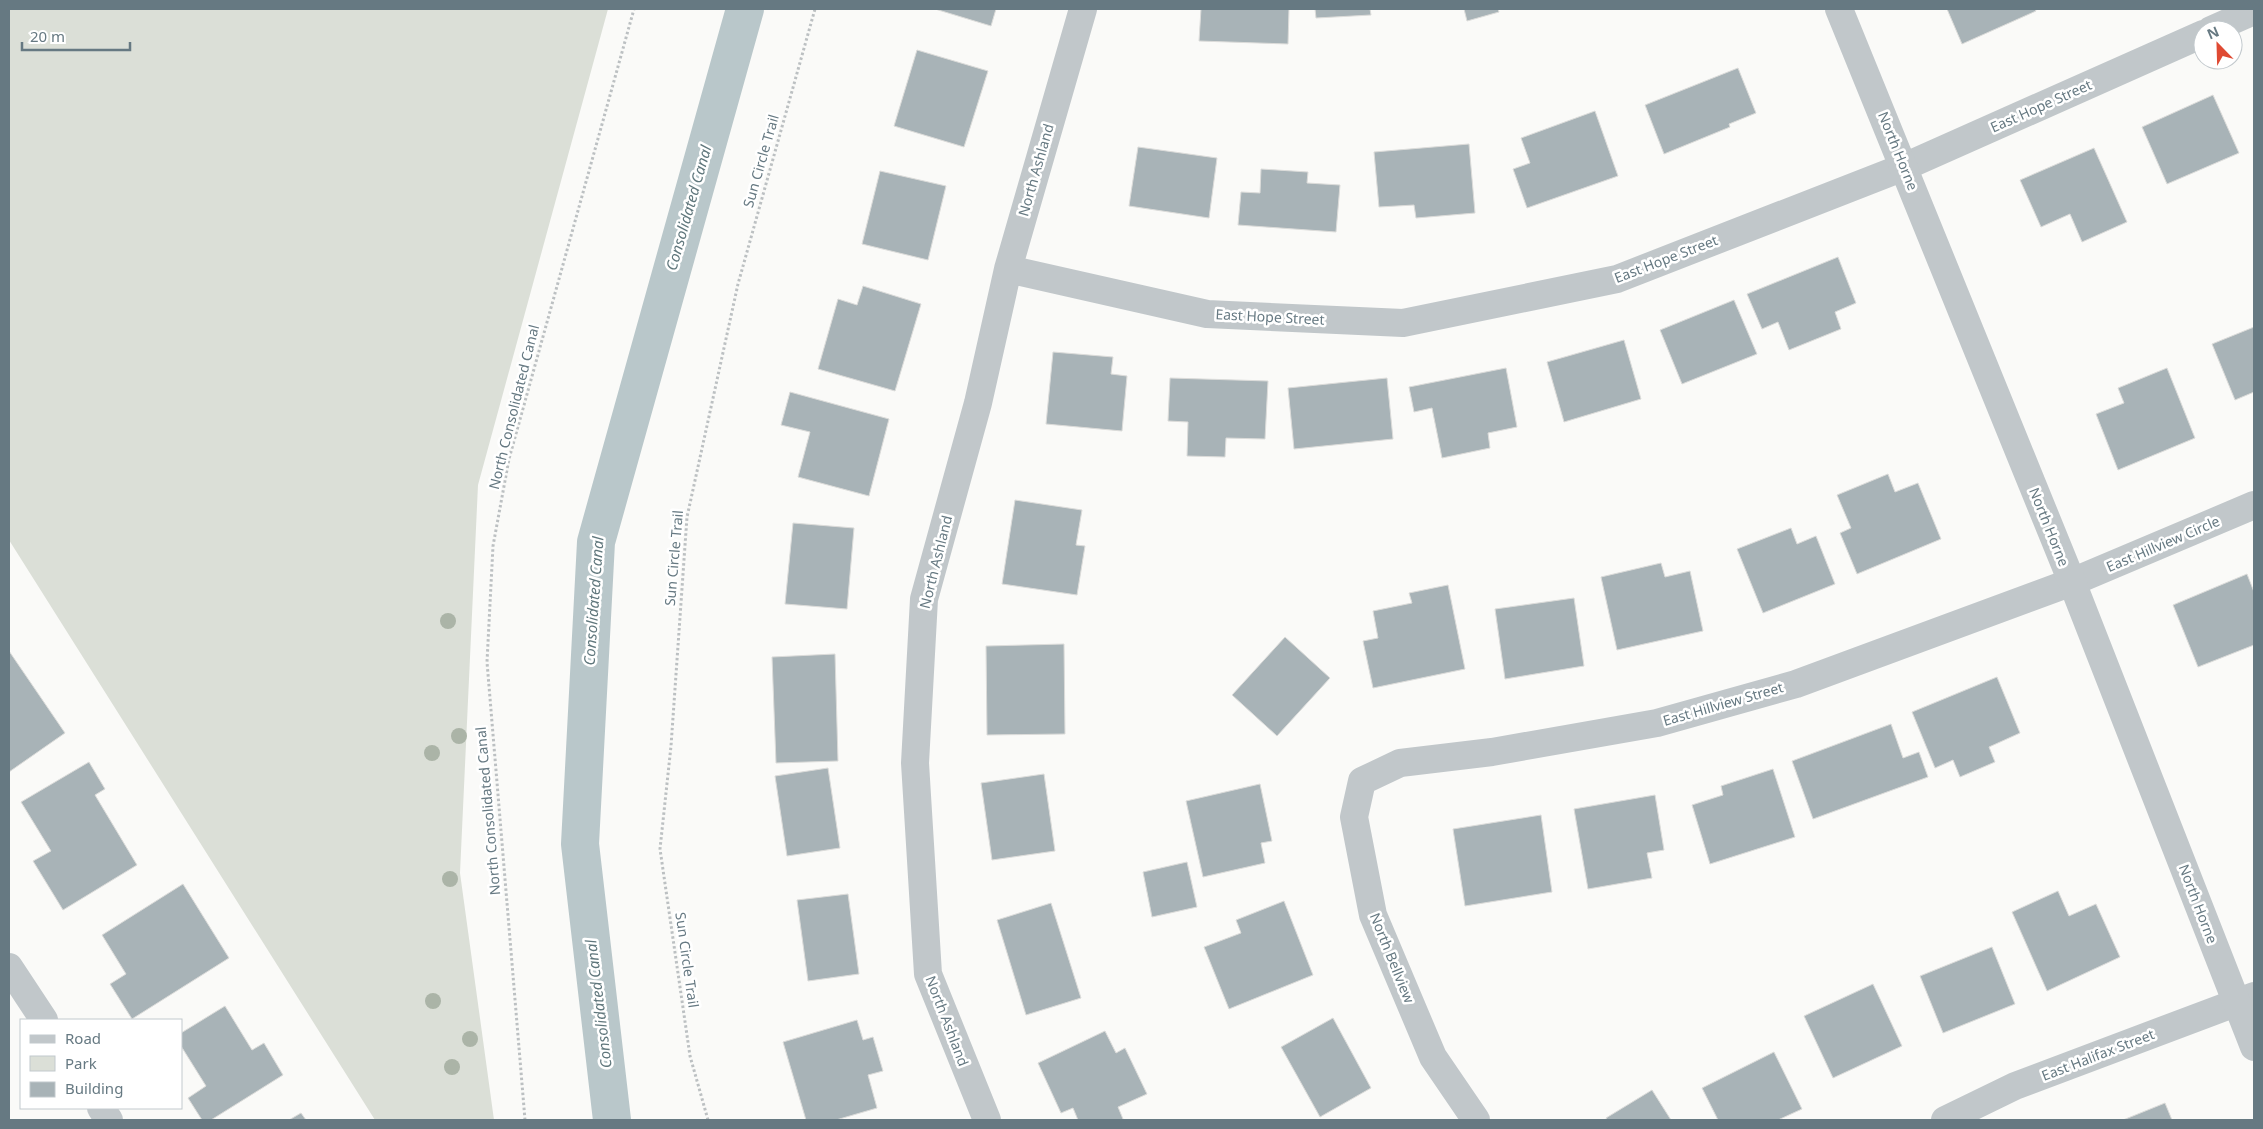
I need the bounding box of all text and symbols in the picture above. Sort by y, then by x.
scale bar [22,20,130,52]
north arrow [2193,20,2243,70]
text: N [2204,22,2222,44]
text: 20 m [30,26,65,46]
street label: East Hope Street [1987,75,2095,136]
street label: North Horne [1874,109,1923,193]
street label: Sun Circle Trail [738,112,783,210]
street label: North Ashland [1013,121,1058,218]
water label: Consolidated Canal [661,142,716,273]
street label: East Hope Street [1611,230,1720,287]
street label: East Hope Street [1215,304,1325,329]
street label: North Consolidated Canal [484,323,543,491]
street label: North Horne [2025,485,2074,569]
street label: Sun Circle Trail [660,509,687,607]
street label: East Hillview Circle [2103,511,2222,576]
street label: North Ashland [915,513,956,610]
water label: Consolidated Canal [579,535,608,666]
street label: East Hillview Street [1660,677,1785,730]
street label: North Consolidated Canal [471,726,504,896]
street label: North Horne [2175,861,2222,946]
street label: North Bellview [1366,910,1419,1006]
street label: Sun Circle Trail [671,911,704,1009]
water label: Consolidated Canal [580,938,616,1069]
street label: North Ashland [922,973,973,1069]
legend [20,1019,182,1109]
street label: East Halifax Street [2039,1024,2157,1085]
text: Road [65,1028,101,1048]
text: Park [65,1053,97,1073]
text: Building [65,1078,123,1098]

